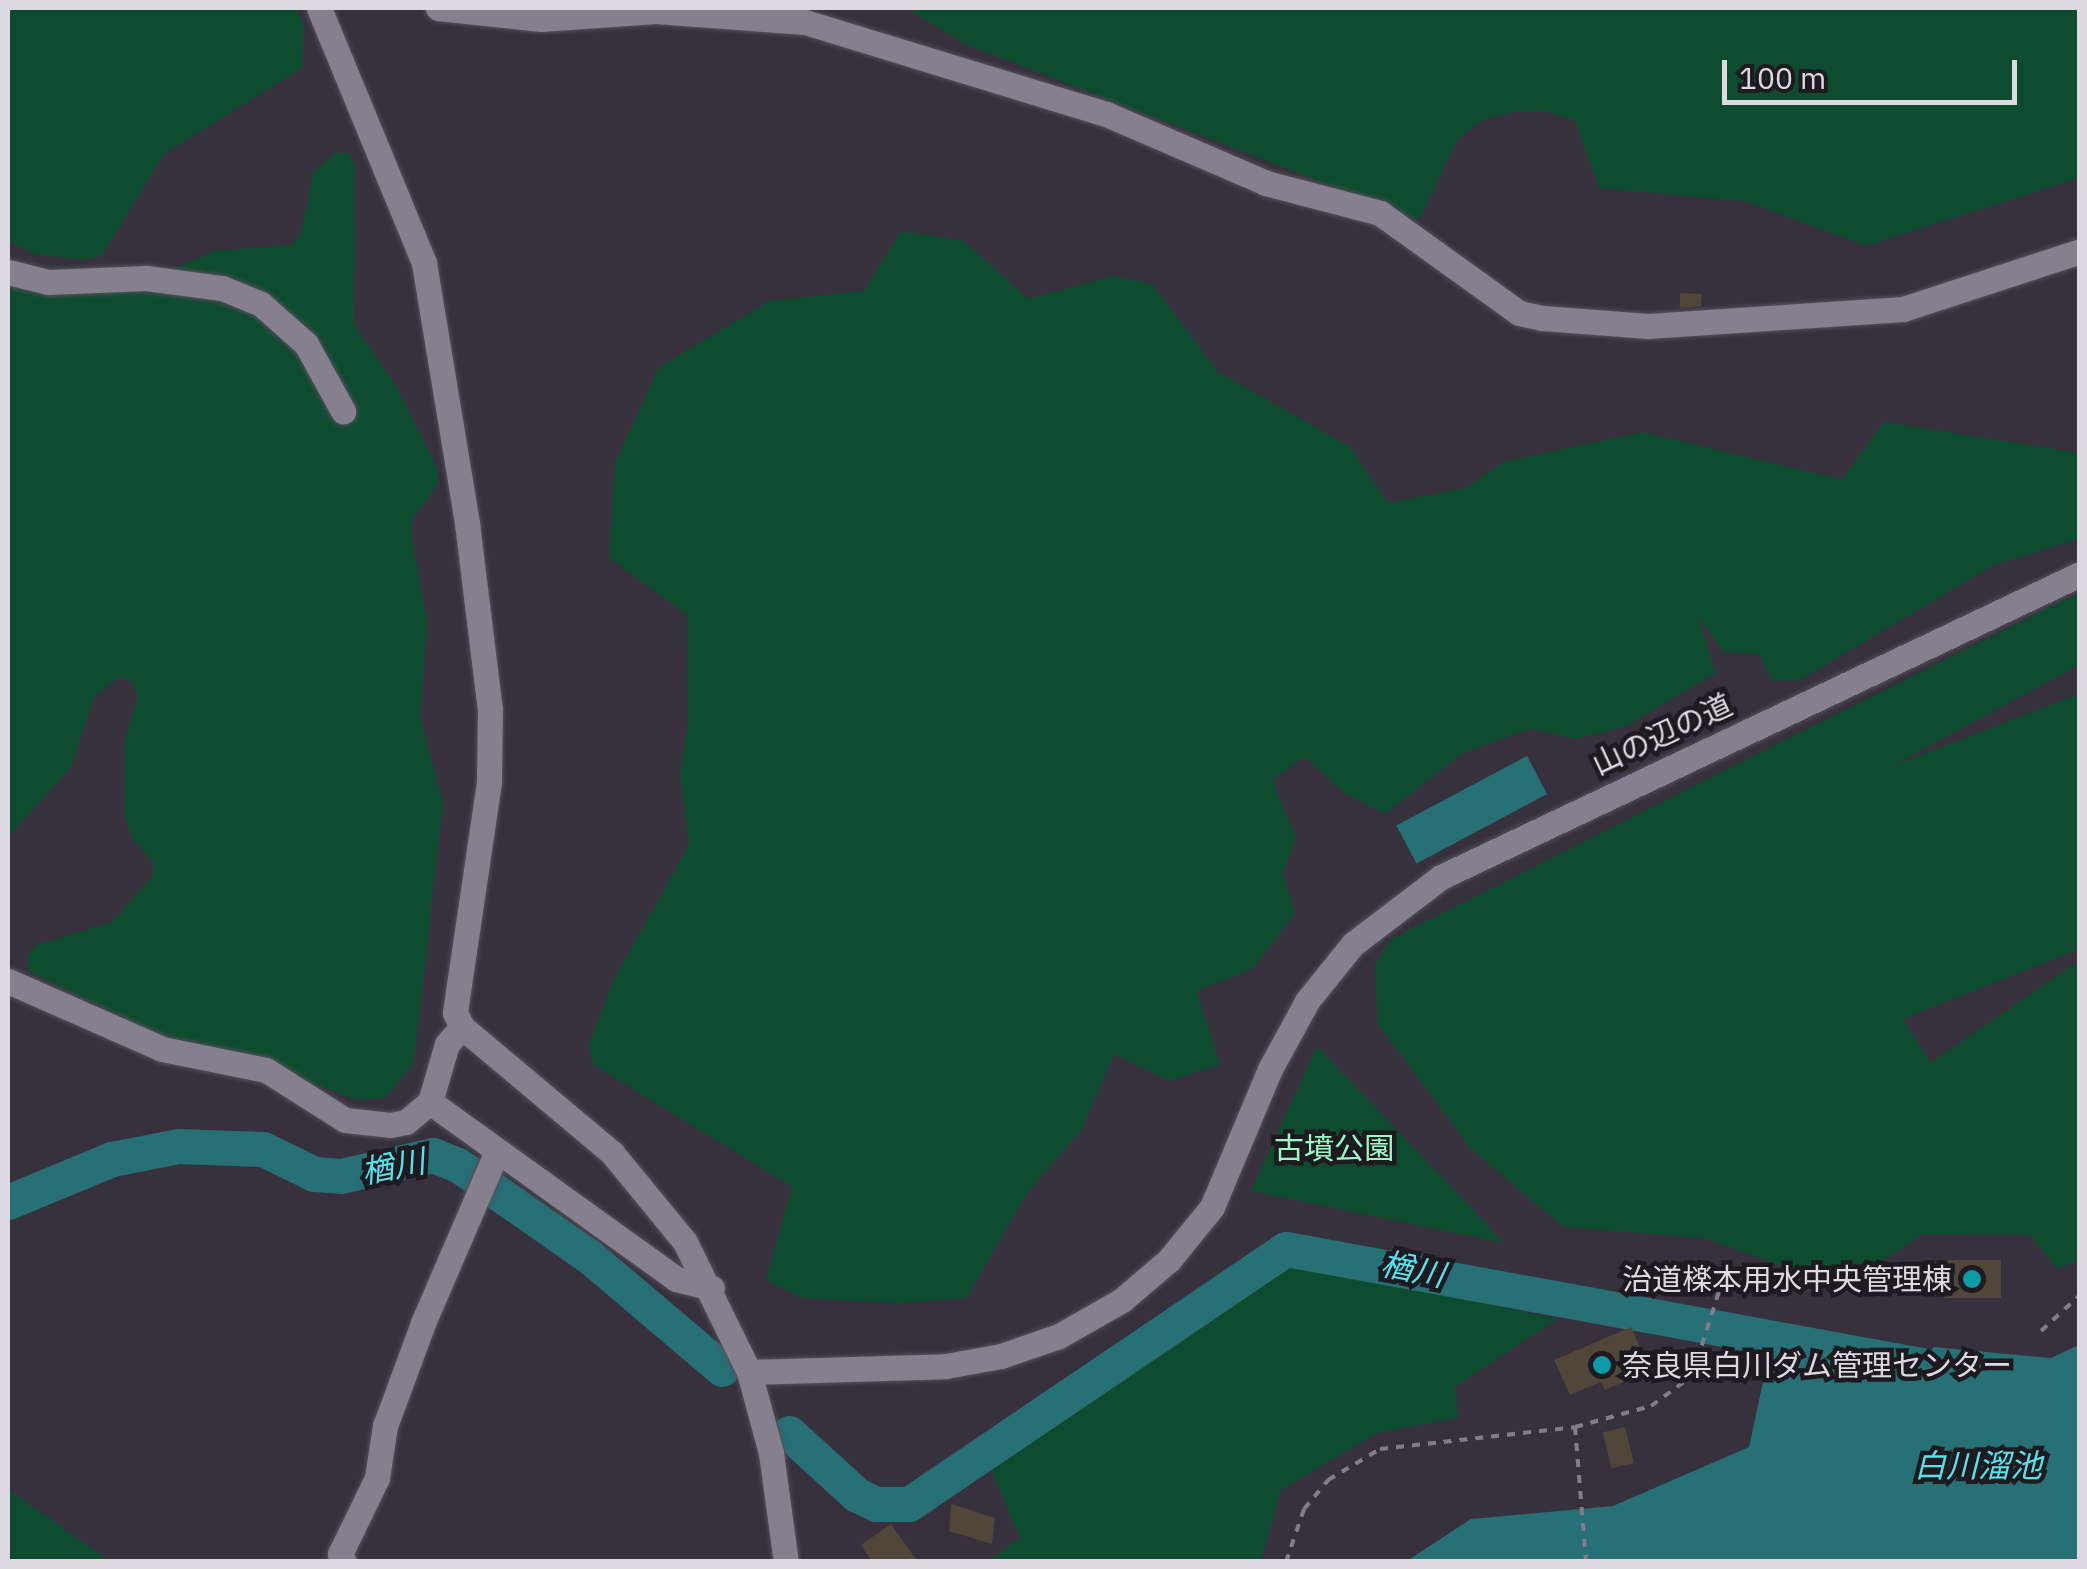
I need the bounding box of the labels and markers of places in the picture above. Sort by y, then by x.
place label: 治道檪本用水中央管理棟 [1622,1261,1952,1297]
marker: 治道檪本用水中央管理棟 [1961,1268,1983,1290]
place label: 奈良県白川ダム管理センター [1622,1347,2012,1383]
marker: 奈良県白川ダム管理センター [1591,1354,1613,1376]

